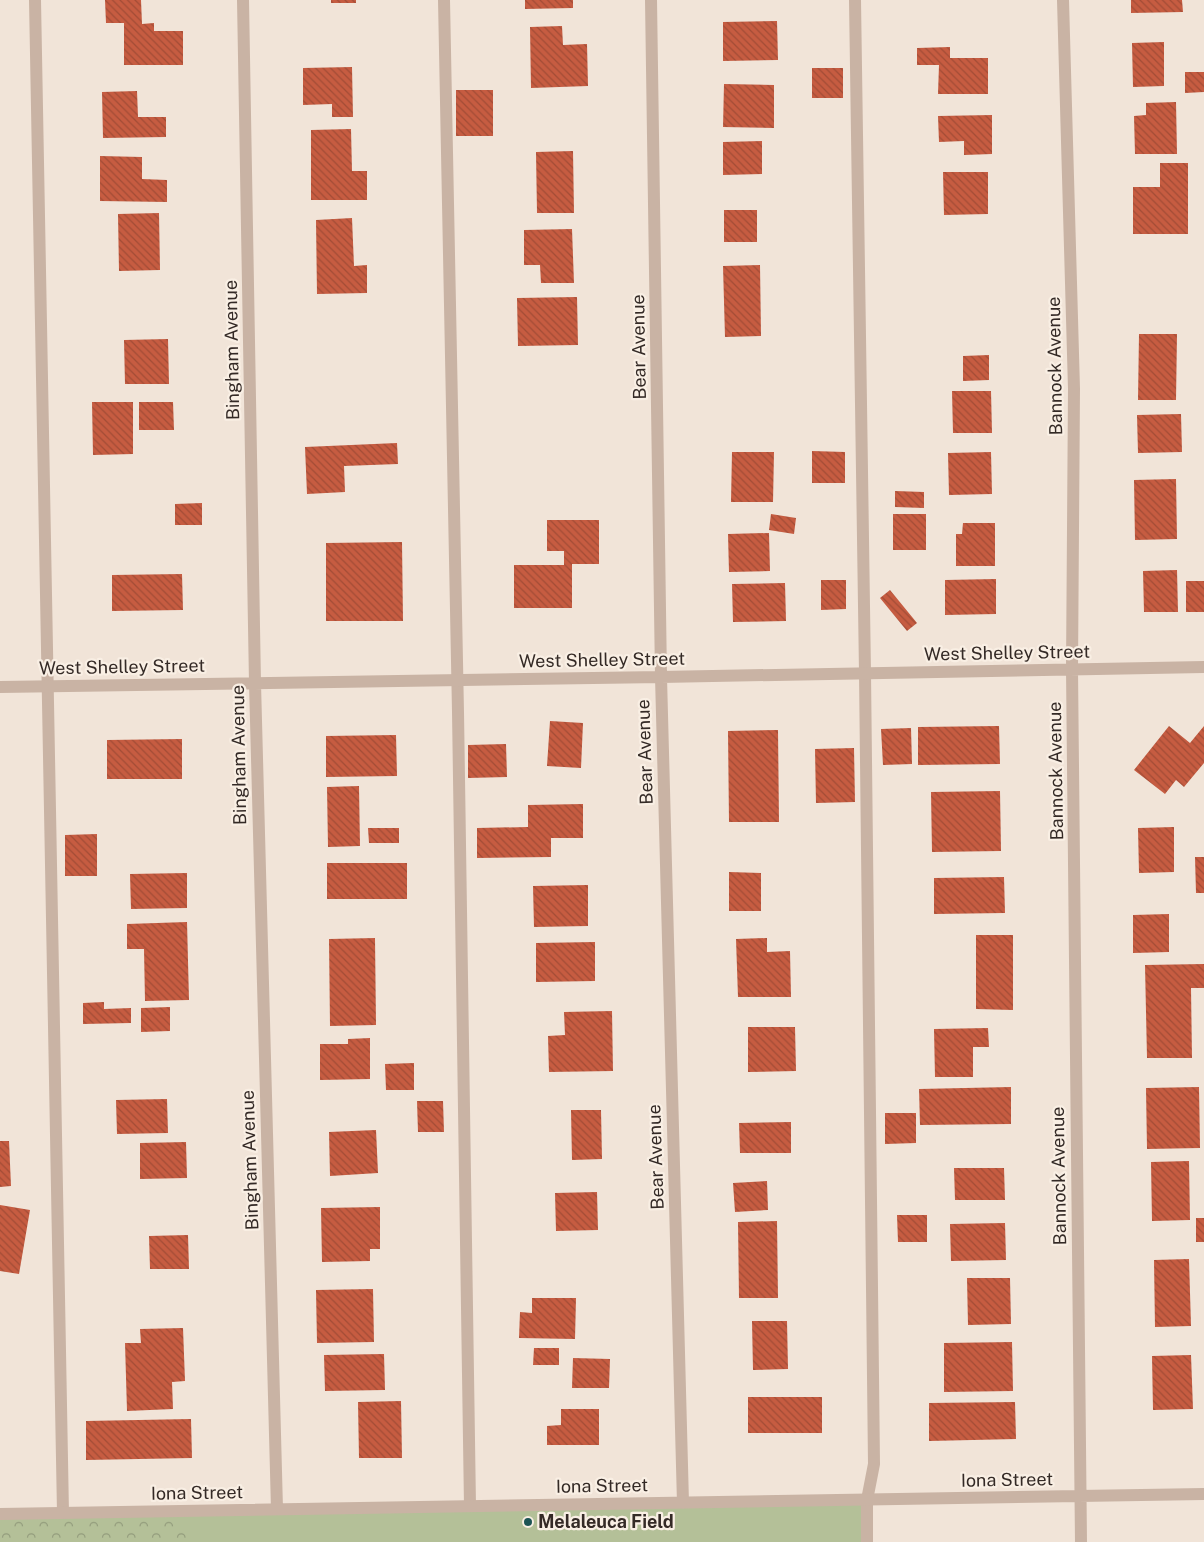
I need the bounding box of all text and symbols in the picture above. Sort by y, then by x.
street label: Bingham Avenue [220,280,243,420]
street label: Bear Avenue [627,294,650,400]
street label: Bannock Avenue [1043,296,1066,436]
street label: West Shelley Street [924,641,1090,664]
street label: West Shelley Street [519,648,685,671]
street label: West Shelley Street [39,655,205,678]
street label: Bingham Avenue [227,685,250,825]
street label: Bear Avenue [632,699,657,805]
street label: Bannock Avenue [1044,701,1067,841]
street label: Bingham Avenue [237,1090,262,1230]
street label: Bear Avenue [643,1104,668,1210]
street label: Bannock Avenue [1047,1106,1070,1246]
street label: Iona Street [961,1468,1053,1491]
street label: Iona Street [556,1474,648,1497]
street label: Iona Street [151,1481,243,1504]
place label: Melaleuca Field [538,1511,674,1532]
marker: Melaleuca Field [522,1516,534,1528]

